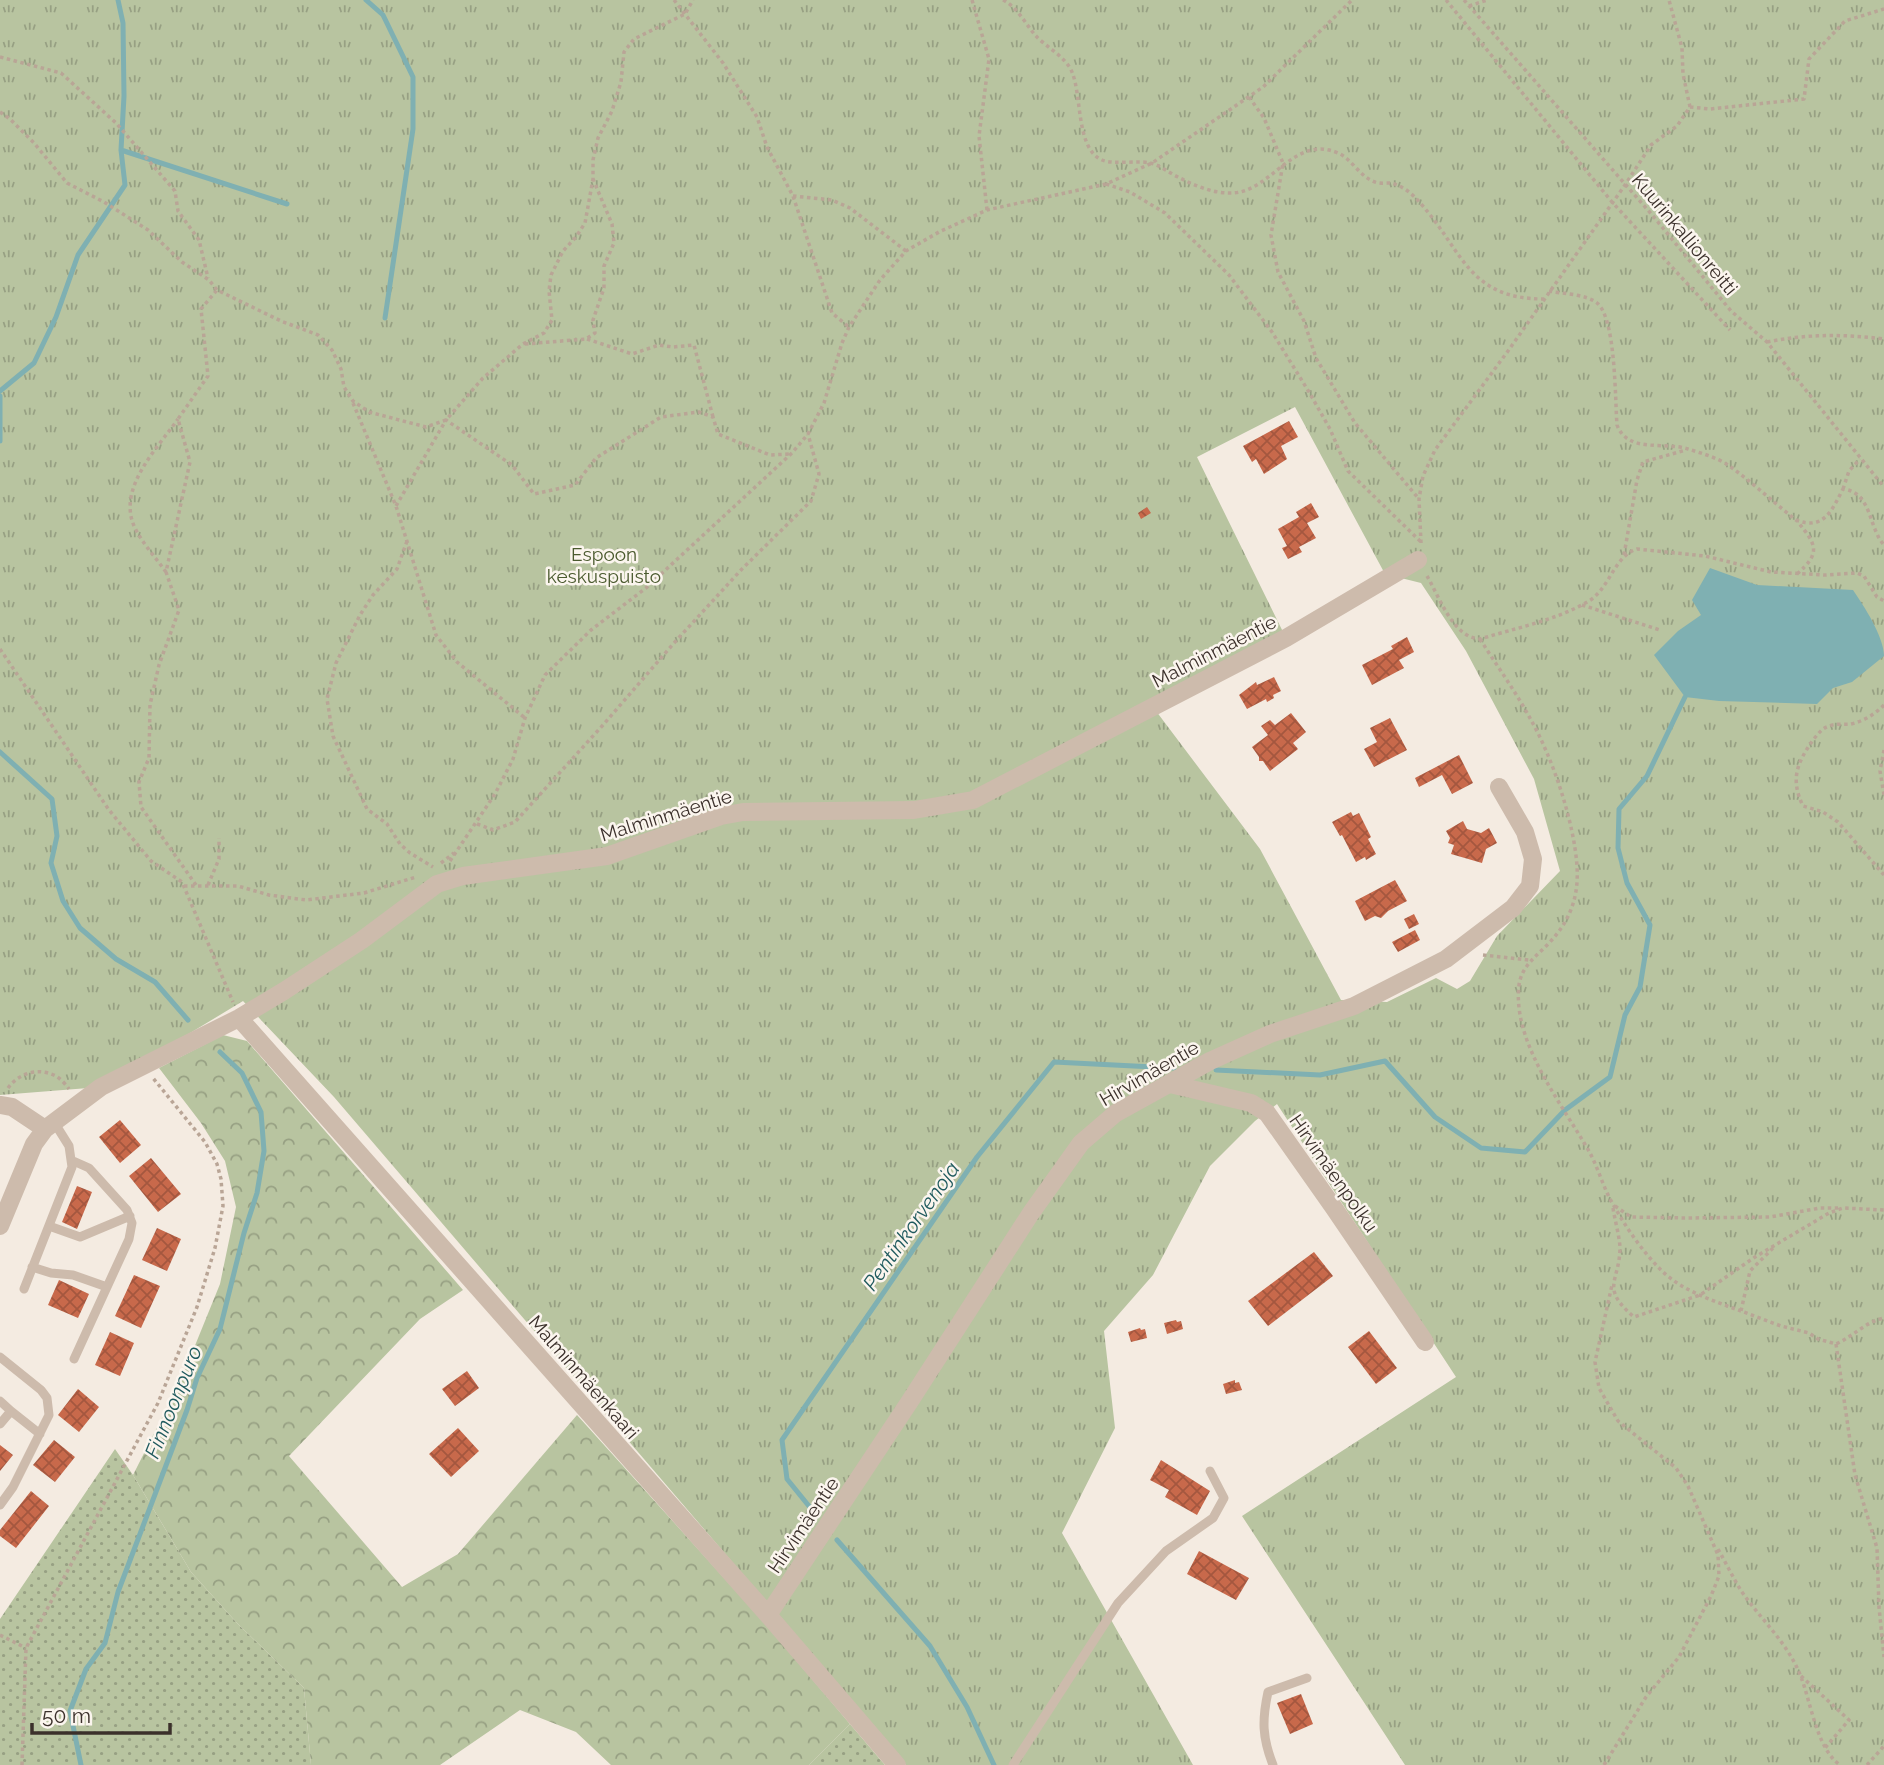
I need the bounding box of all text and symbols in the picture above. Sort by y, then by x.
street label: Kuurinkallionreitti [1628,169,1742,299]
park label: Espoon keskuspuisto [547,543,661,587]
street label: Malminmäentie [1148,610,1280,692]
street label: Malminmäentie [598,785,734,845]
street label: Hirvimäentie [1096,1036,1202,1110]
street label: Hirvimäenpolku [1285,1110,1383,1236]
water label: Pentinkorvenoja [857,1157,965,1295]
street label: Malminmäenkaari [524,1311,644,1443]
water label: Finnoonpuro [139,1342,207,1462]
street label: Hirvimäentie [763,1473,843,1577]
scale bar [32,1692,170,1736]
text: 50 m [42,1703,91,1728]

